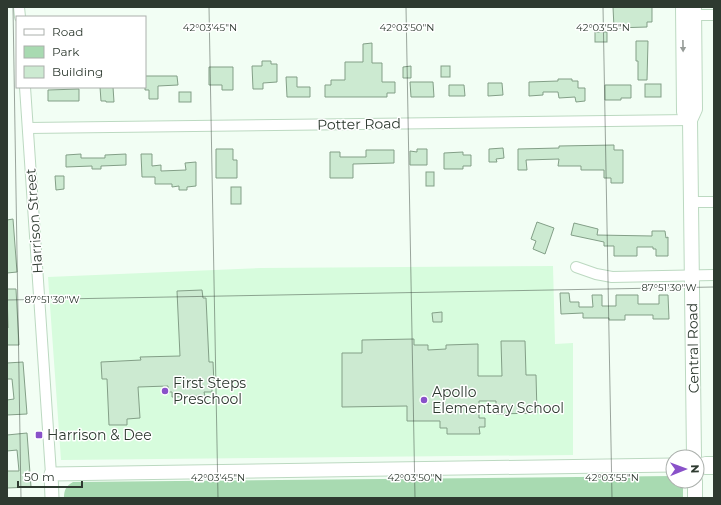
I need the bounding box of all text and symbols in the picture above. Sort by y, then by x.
legend [16,16,146,88]
text: 42°03'45"N [183,21,237,34]
text: 42°03'50"N [380,21,434,34]
text: 42°03'55"N [576,21,630,34]
text: Road [52,24,83,39]
one-way arrow [680,40,686,53]
text: Park [52,44,80,59]
text: Building [52,64,103,79]
street label: Potter Road [317,114,401,134]
street label: Harrison Street [21,167,47,274]
text: 87°51'30"W [641,281,697,294]
text: 87°51'30"W [24,293,80,306]
street label: Central Road [683,303,703,393]
place label: First Steps Preschool [173,374,246,408]
place label: Apollo Elementary School [432,383,564,417]
marker: First Steps Preschool [160,386,170,396]
marker: Apollo Elementary School [419,395,429,405]
place label: Harrison & Dee [47,426,152,444]
marker: Harrison & Dee [34,430,44,440]
north arrow [665,449,705,489]
scale bar [18,463,82,489]
text: N [688,464,702,473]
text: 50 m [24,469,55,484]
text: 42°03'45"N [191,471,245,484]
text: 42°03'50"N [388,471,442,484]
text: 42°03'55"N [585,471,639,484]

